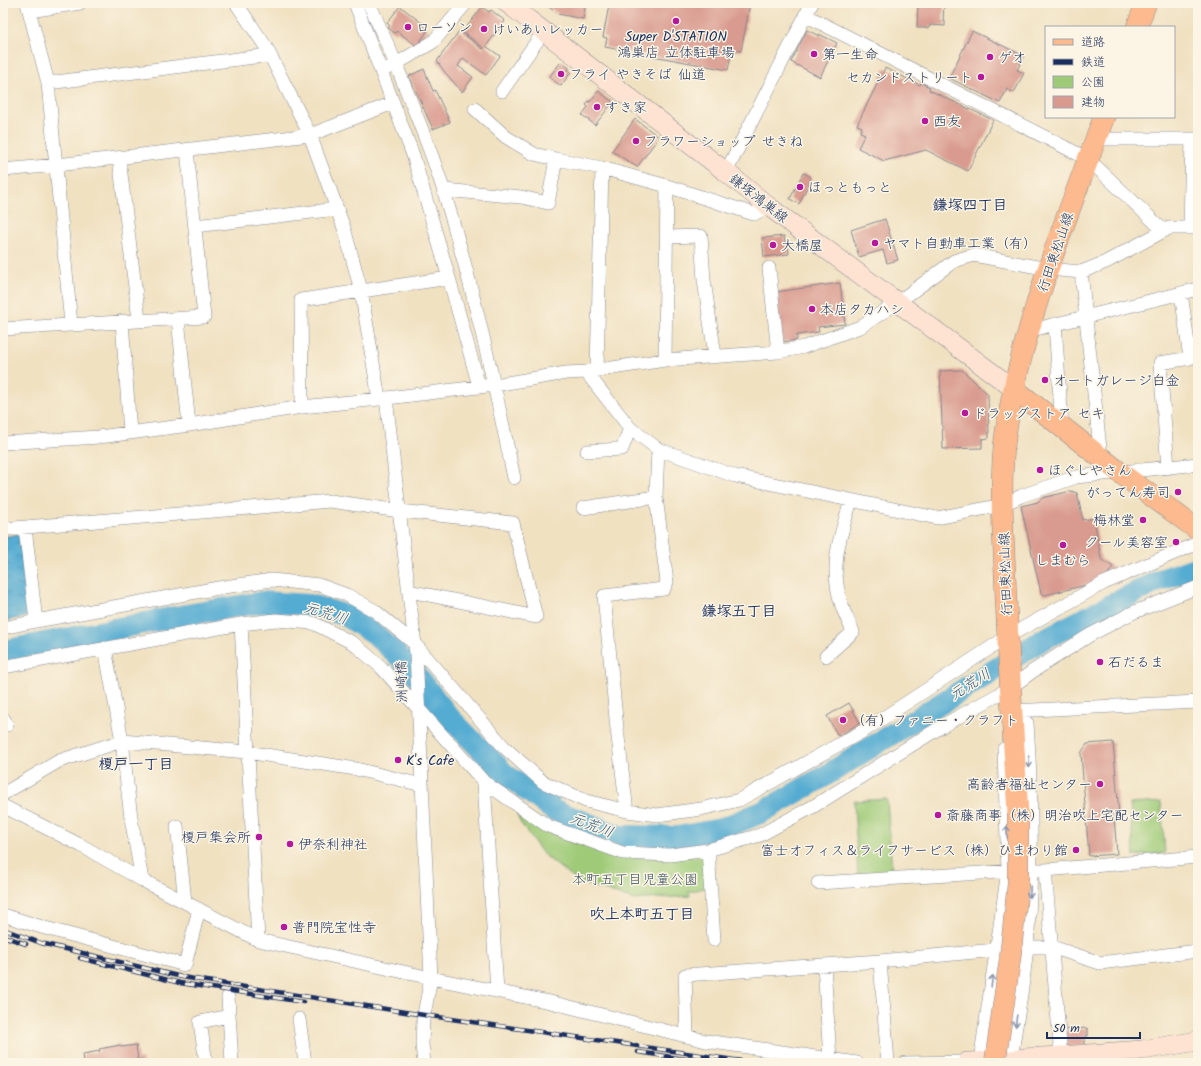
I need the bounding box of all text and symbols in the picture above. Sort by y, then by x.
marker: Super D'STATION 鴻巣店 立体駐車場 [671,16,681,26]
place label: ローソン [416,17,472,39]
place label: けいあいレッカー [492,19,603,41]
marker: ローソン [403,22,413,32]
marker: けいあいレッカー [479,24,489,34]
place label: Super D'STATION 鴻巣店 立体駐車場 [617,26,735,64]
legend [1045,26,1175,118]
text: 道路 [1081,33,1105,52]
place label: 第一生命 [822,44,878,66]
place label: ゲオ [998,47,1026,69]
marker: 第一生命 [809,49,819,59]
marker: ゲオ [985,52,995,62]
text: 鉄道 [1081,53,1105,72]
place label: フライ やきそば 仙道 [569,64,706,86]
place label: セカンドストリート [846,67,973,89]
marker: フライ やきそば 仙道 [556,69,566,79]
marker: セカンドストリート [976,72,986,82]
text: 公園 [1081,73,1105,92]
text: 建物 [1081,93,1105,112]
place label: すき家 [605,97,647,119]
marker: すき家 [592,102,602,112]
place label: 西友 [933,111,961,133]
marker: 西友 [920,116,930,126]
place label: フラワーショップ せきね [644,131,803,153]
marker: フラワーショップ せきね [631,136,641,146]
street label: 鎌塚鴻巣線 [724,169,793,229]
place label: ほっともっと [808,177,892,199]
marker: ほっともっと [795,182,805,192]
district label: 鎌塚四丁目 [932,194,1008,218]
street label: 行田東松山線 [1032,209,1080,296]
place label: ヤマト自動車工業（有） [883,233,1037,255]
place label: 大橋屋 [781,235,823,257]
marker: ヤマト自動車工業（有） [870,238,880,248]
marker: 大橋屋 [768,240,778,250]
place label: 本店タカハシ [820,299,904,321]
marker: 本店タカハシ [807,304,817,314]
place label: オートガレージ白金 [1053,370,1180,392]
marker: オートガレージ白金 [1040,375,1050,385]
place label: ドラッグストア セキ [973,403,1105,425]
marker: ドラッグストア セキ [960,408,970,418]
place label: ほぐしやさん [1048,460,1132,482]
marker: ほぐしやさん [1035,465,1045,475]
place label: がってん寿司 [1086,482,1170,504]
marker: がってん寿司 [1173,487,1183,497]
place label: 梅林堂 [1093,510,1135,532]
marker: 梅林堂 [1138,515,1148,525]
street label: 行田東松山線 [994,532,1018,616]
place label: クール美容室 [1085,532,1168,554]
marker: クール美容室 [1171,537,1181,547]
marker: しまむら [1058,540,1068,550]
place label: しまむら [1035,550,1091,572]
water label: 元荒川 [301,596,351,632]
district label: 鎌塚五丁目 [701,600,777,624]
place label: 石だるま [1108,652,1164,674]
marker: 石だるま [1095,657,1105,667]
street label: 洲崎橋 [390,661,414,703]
water label: 元荒川 [945,663,996,707]
place label: （有）ファニー・クラフト [851,710,1019,732]
marker: （有）ファニー・クラフト [838,715,848,725]
place label: K's Cafe [406,750,455,772]
district label: 榎戸一丁目 [98,753,174,777]
marker: K's Cafe [393,755,403,765]
one-way arrow [1026,755,1033,768]
place label: 高齢者福祉センター [967,774,1092,796]
marker: 高齢者福祉センター [1095,779,1105,789]
place label: 斎藤商事（株）明治吹上宅配センター [946,805,1183,827]
water label: 元荒川 [566,807,617,845]
marker: 斎藤商事（株）明治吹上宅配センター [933,810,943,820]
one-way arrow [1003,826,1011,839]
place label: 榎戸集会所 [181,827,251,849]
marker: 榎戸集会所 [254,832,264,842]
place label: 伊奈利神社 [298,834,368,856]
marker: 伊奈利神社 [285,839,295,849]
place label: 富士オフィス＆ライフサービス（株）ひまわり館 [761,840,1068,862]
marker: 富士オフィス＆ライフサービス（株）ひまわり館 [1071,845,1081,855]
park label: 本町五丁目児童公園 [572,869,698,891]
one-way arrow [1026,885,1034,898]
district label: 吹上本町五丁目 [589,903,695,927]
place label: 普門院宝性寺 [292,917,376,939]
marker: 普門院宝性寺 [279,922,289,932]
one-way arrow [988,975,996,988]
one-way arrow [1013,1014,1020,1027]
scale bar [1047,1014,1140,1040]
text: 50 m [1053,1019,1080,1038]

